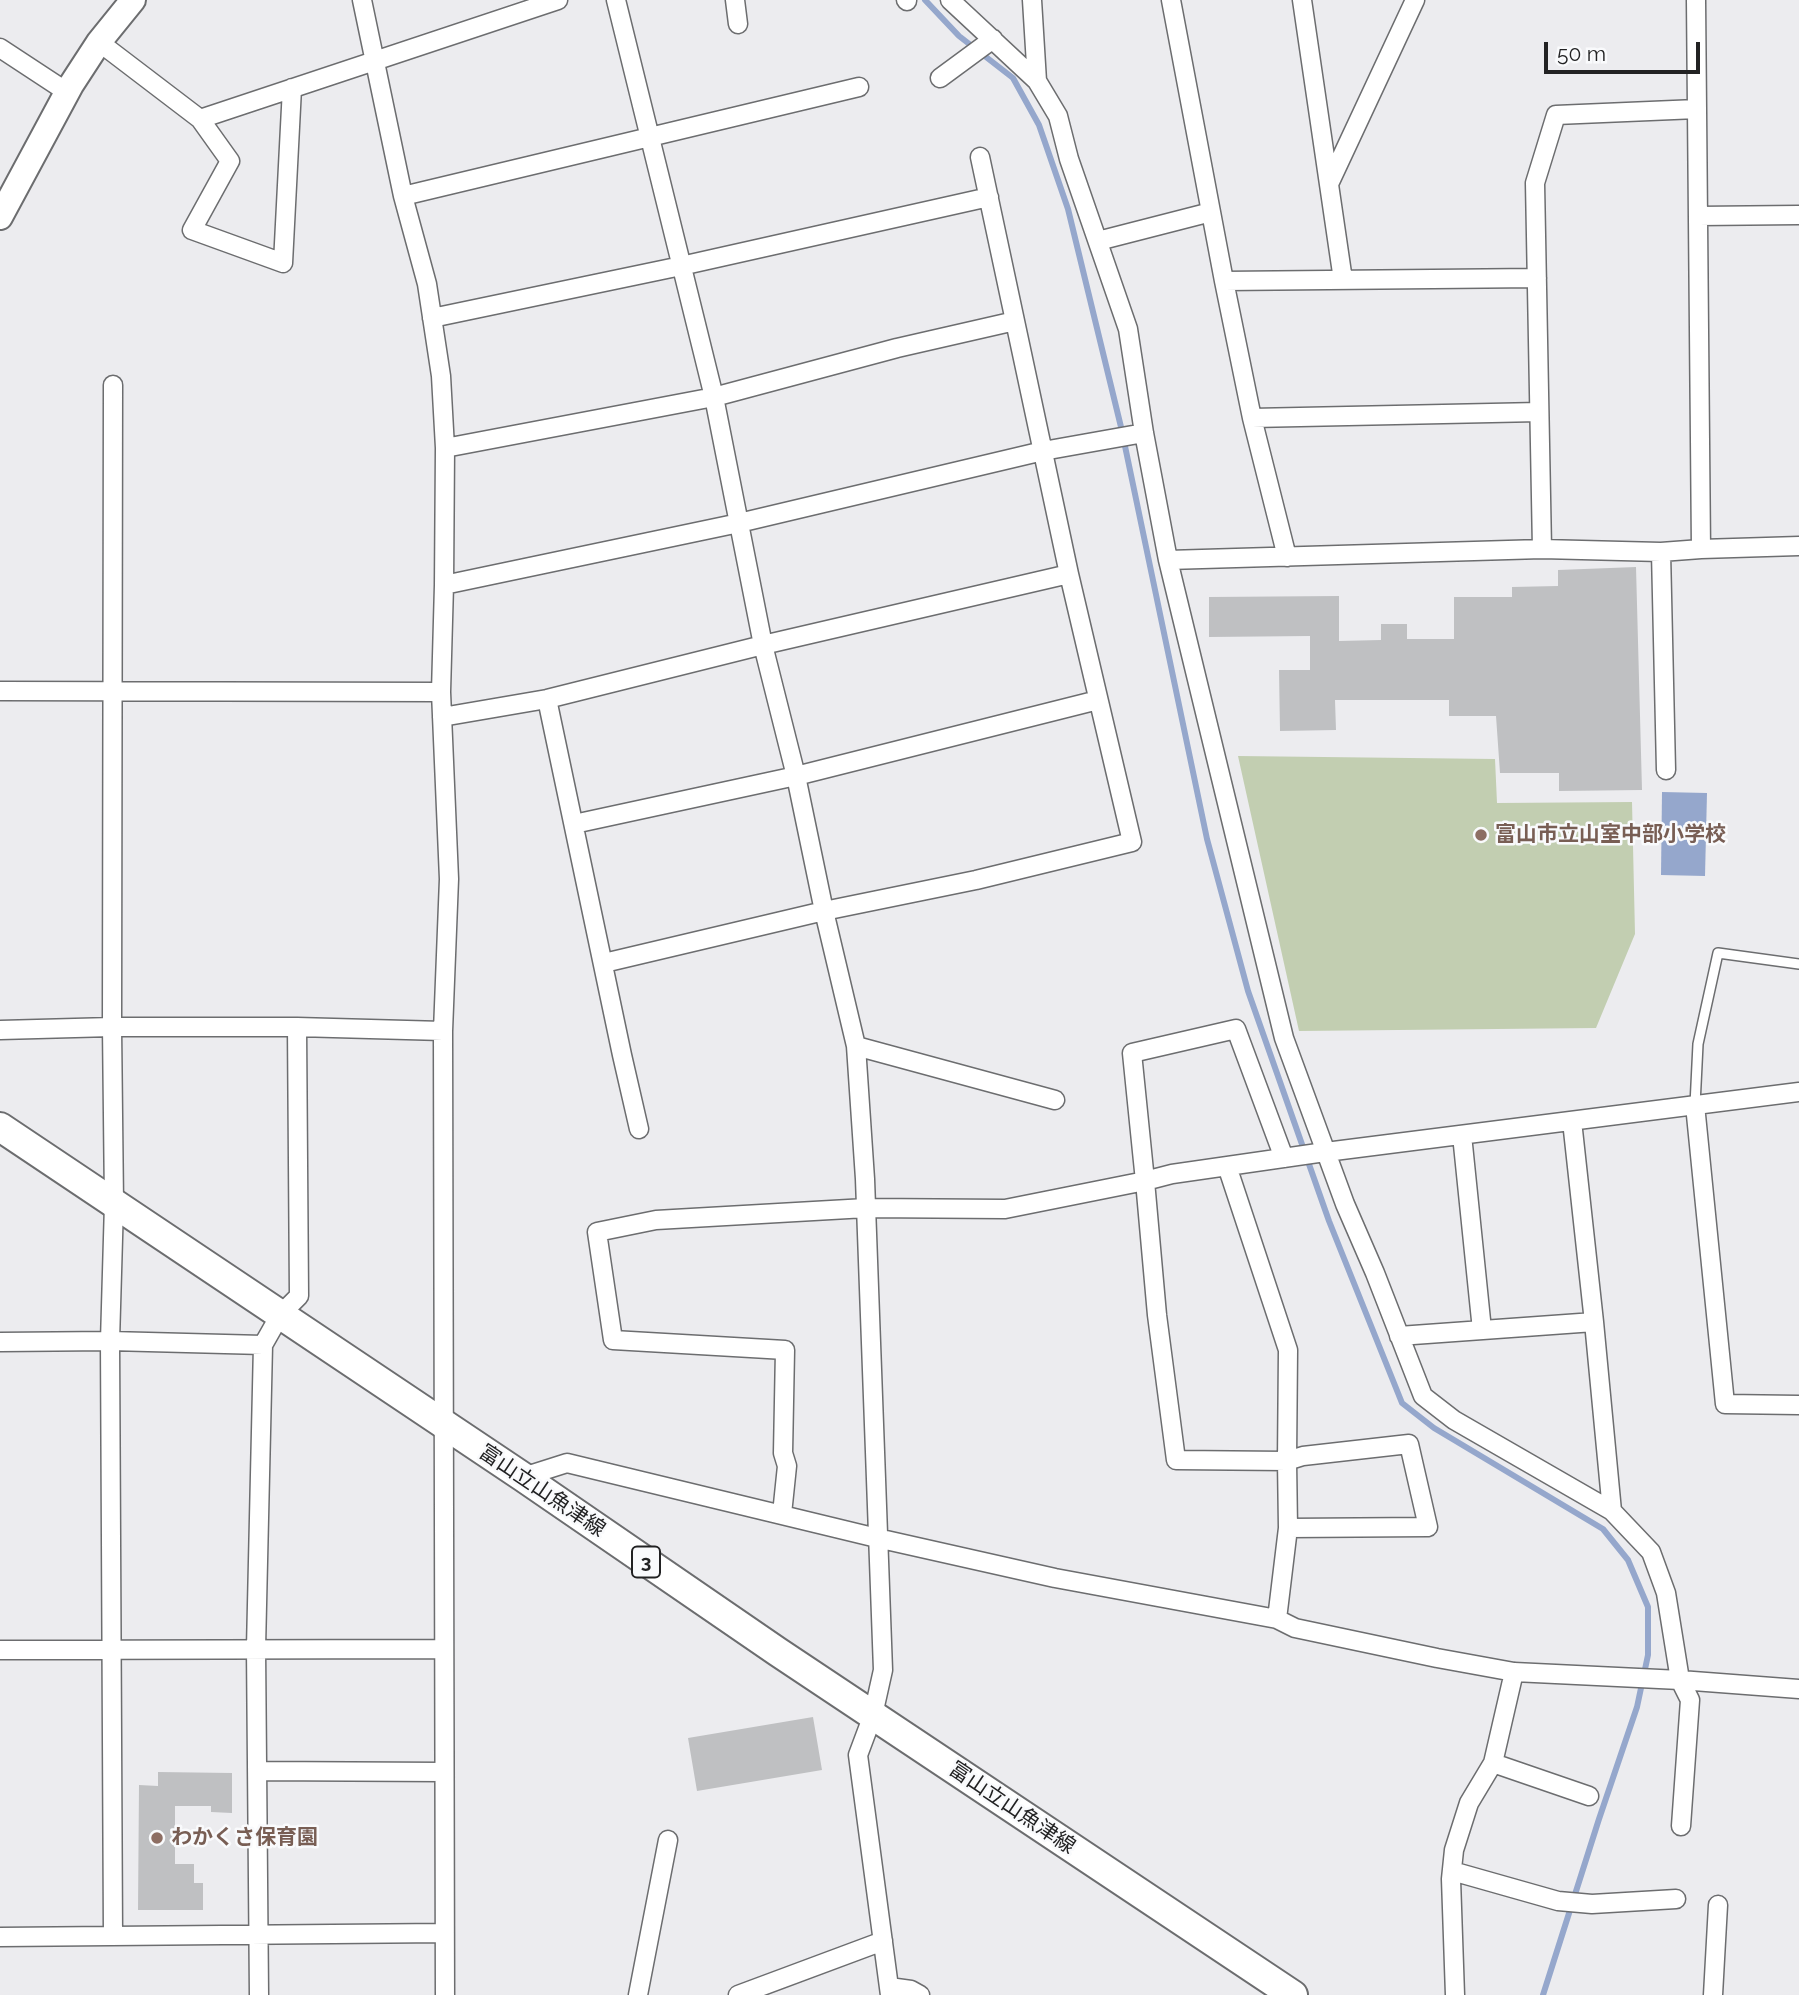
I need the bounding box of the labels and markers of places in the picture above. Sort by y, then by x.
place label: 富山市立山室中部小学校 [1495,822,1726,848]
marker: 富山市立山室中部小学校 [1473,827,1489,843]
place label: わかくさ保育園 [171,1825,318,1851]
marker: わかくさ保育園 [149,1830,165,1846]

